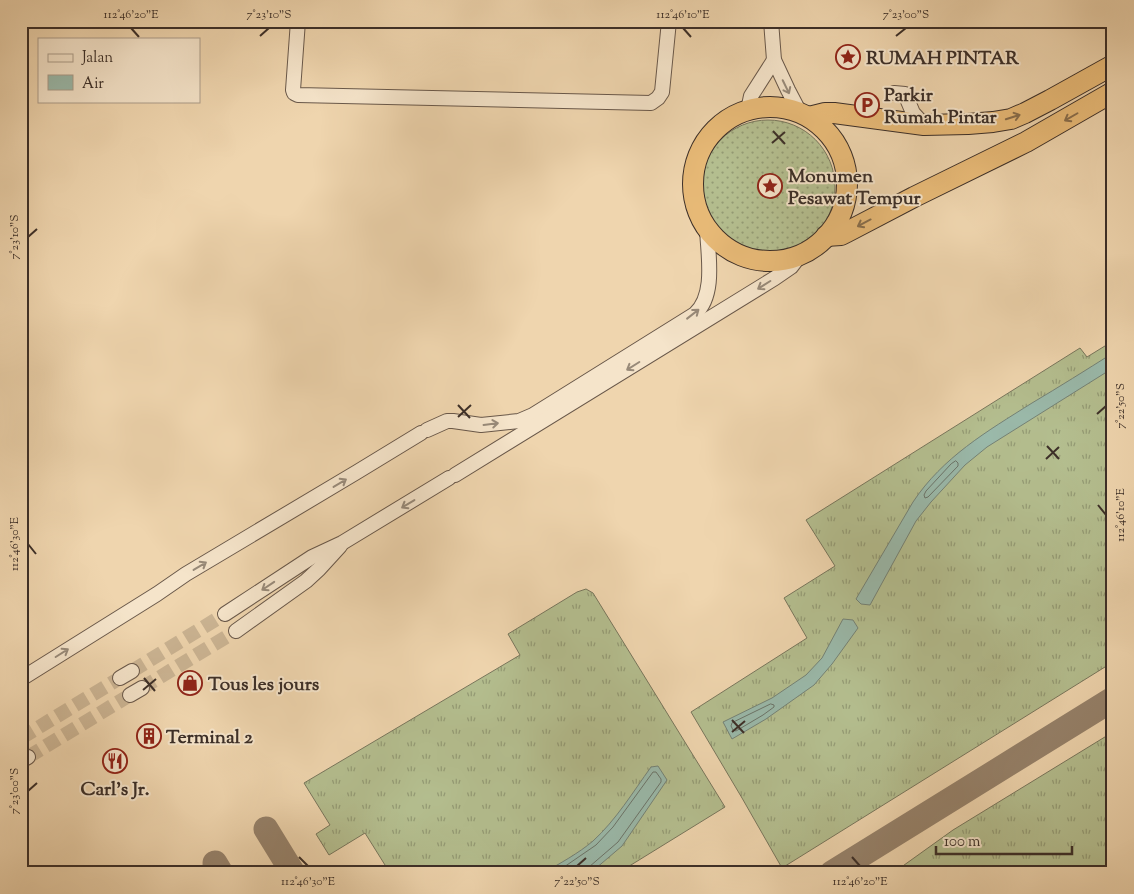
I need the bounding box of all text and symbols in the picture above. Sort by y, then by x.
text: 112°46'20"E [104,6,159,24]
text: 7°23'10"S [247,6,291,24]
text: 112°46'10"E [656,6,710,24]
text: 7°23'00"S [883,6,929,24]
legend [38,38,200,102]
place icon: RUMAH PINTAR [835,44,861,70]
place label: RUMAH PINTAR [866,46,1019,73]
text: Jalan [81,48,113,69]
text: Air [82,74,104,95]
one-way arrow [782,79,791,94]
place label: Parkir Rumah Pintar [884,83,998,132]
parking icon: Parkir Rumah Pintar [854,92,880,118]
one-way arrow [1005,112,1020,121]
one-way arrow [1064,112,1079,122]
place label: Monumen Pesawat Tempur [788,164,922,213]
place icon: Monumen Pesawat Tempur [757,173,783,199]
text: 7°23'10"S [6,215,24,259]
one-way arrow [857,218,872,228]
one-way arrow [758,280,772,290]
one-way arrow [686,309,699,320]
one-way arrow [626,361,640,371]
text: 7°22'50"S [1112,383,1130,429]
one-way arrow [483,419,499,429]
one-way arrow [332,478,346,488]
text: 112°46'10"E [1112,488,1130,542]
one-way arrow [401,499,415,509]
text: 112°46'30"E [6,516,24,571]
one-way arrow [192,561,207,571]
one-way arrow [261,581,275,591]
one-way arrow [55,647,69,657]
shop icon: Tous les jours [177,670,203,696]
place label: Tous les jours [208,672,320,699]
building icon: Terminal 2 [136,723,162,749]
place label: Terminal 2 [166,725,253,752]
restaurant icon: Carl's Jr. [102,748,128,774]
text: 7°23'00"S [6,768,24,814]
place label: Carl's Jr. [81,777,150,804]
scale bar [936,824,1073,856]
text: 100 m [944,832,981,853]
text: 112°46'30"E [281,873,336,891]
text: 7°22'50"S [554,873,600,891]
text: 112°46'20"E [833,873,888,891]

